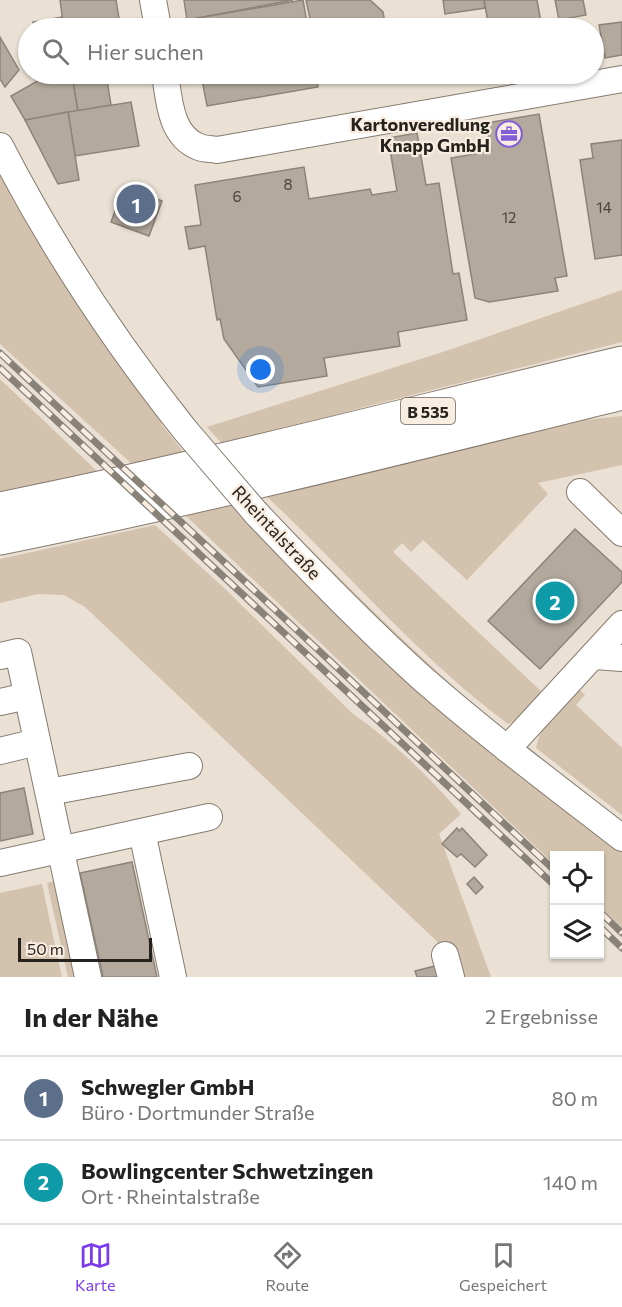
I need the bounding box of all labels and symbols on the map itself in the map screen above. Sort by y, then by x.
place label: Kartonveredlung Knapp GmbH [351,113,490,156]
office icon: Kartonveredlung Knapp GmbH [494,119,524,149]
house number: 8 [283,175,293,193]
pin: 1 [116,182,156,226]
house number: 6 [232,187,242,205]
house number: 14 [596,198,612,216]
house number: 12 [502,208,516,226]
your location [246,355,275,384]
road number: B 535 [401,398,455,424]
street label: Rheintalstraße [228,480,326,584]
pin: 2 [536,578,574,624]
scale bar [18,935,152,962]

